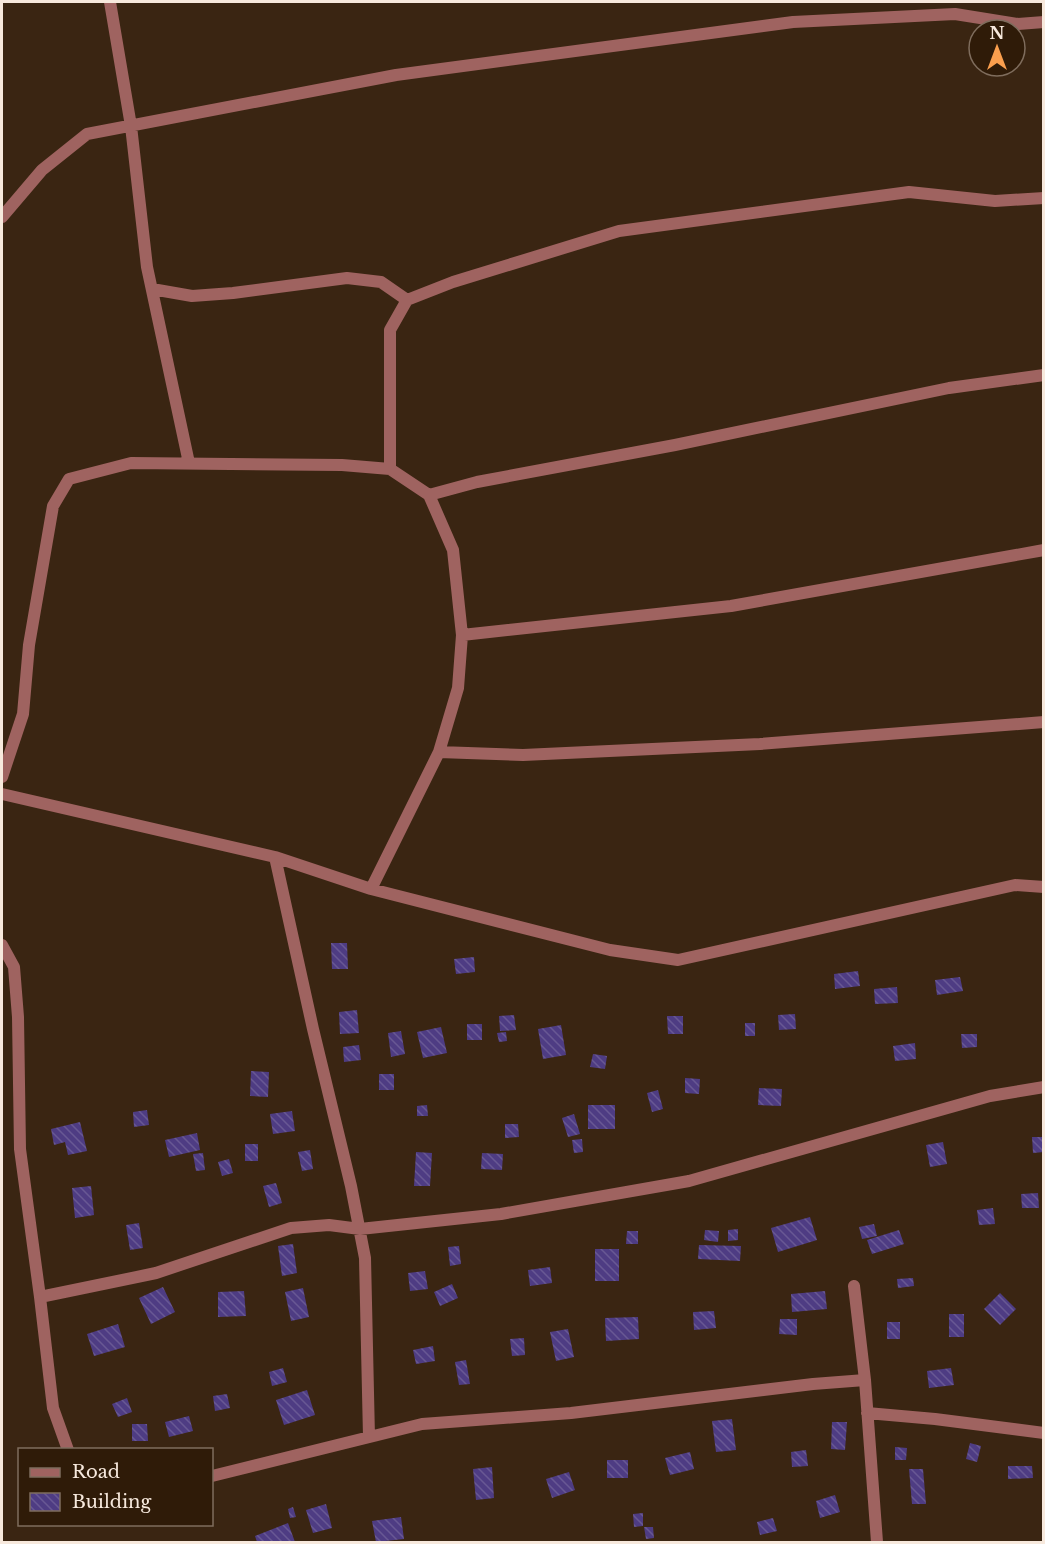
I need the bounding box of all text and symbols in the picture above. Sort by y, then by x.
north arrow [967,18,1027,78]
text: N [989,23,1005,43]
legend [18,1448,213,1526]
text: Road [72,1461,120,1483]
text: Building [72,1491,151,1513]

